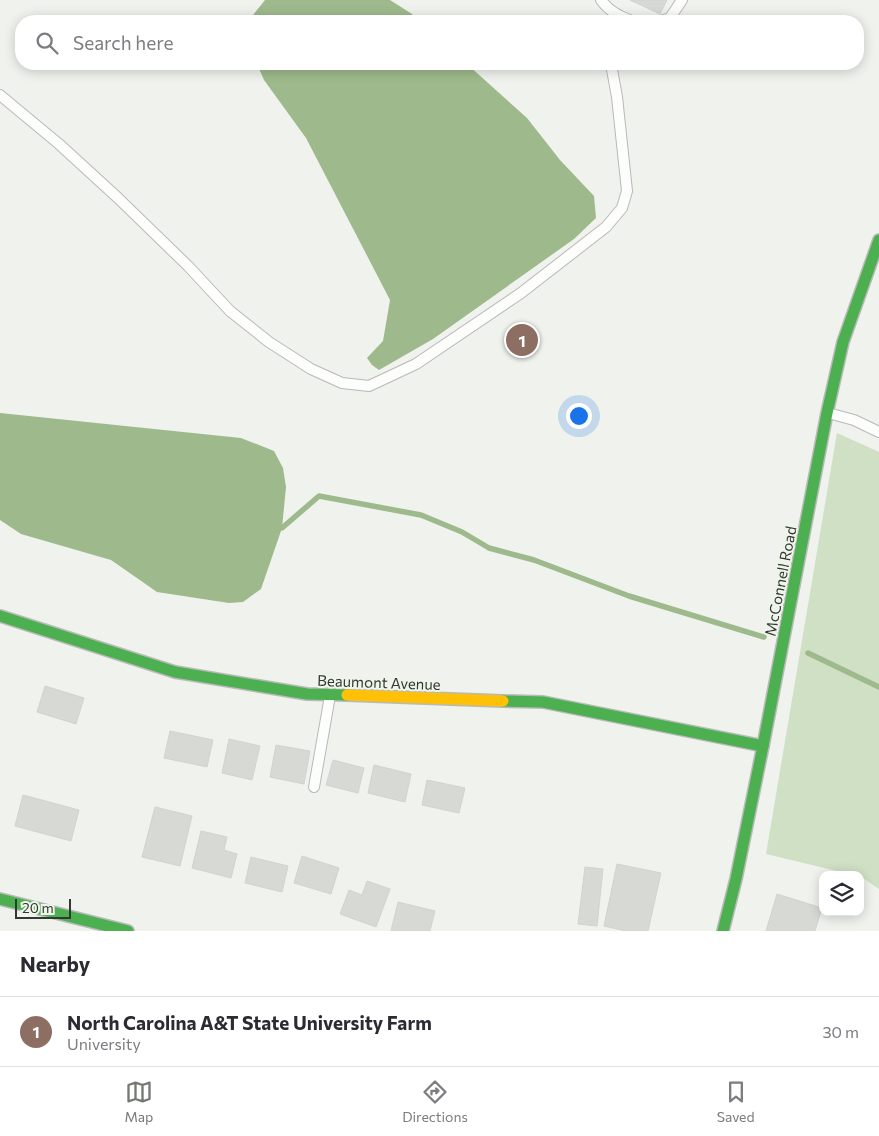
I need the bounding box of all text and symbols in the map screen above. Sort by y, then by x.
search box [15,15,864,70]
icon: search [33,29,61,57]
text: Search here [73,31,173,54]
pin: 1 [506,321,538,359]
your location [566,403,592,429]
street label: McConnell Road [761,525,799,637]
street label: Beaumont Avenue [317,671,441,693]
map controls [819,871,864,916]
button: layers [819,871,864,916]
scale bar [15,896,71,919]
text: 20 m [22,899,54,916]
text: Nearby [20,951,90,976]
text: North Carolina A&T State University Farm [67,1011,432,1034]
text: 1 [32,1022,40,1041]
text: 30 m [822,1022,859,1041]
text: University [67,1034,141,1053]
tab: Map [124,1078,153,1125]
tab: Directions [402,1078,468,1125]
tab: Saved [717,1078,755,1125]

